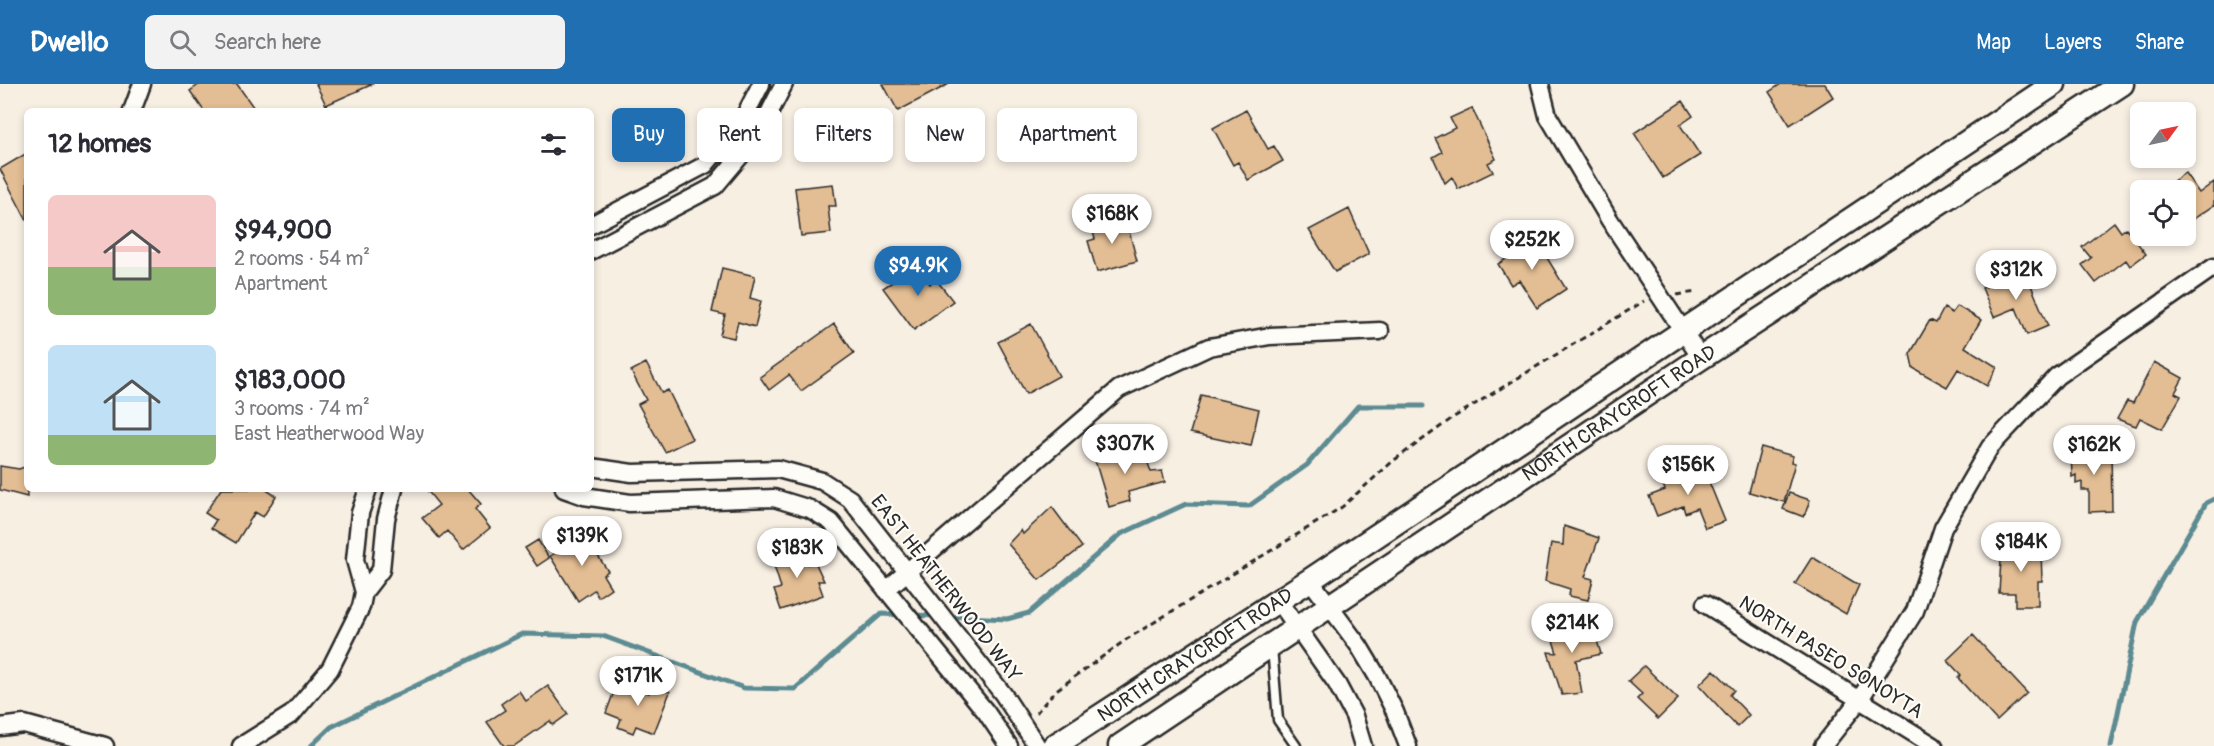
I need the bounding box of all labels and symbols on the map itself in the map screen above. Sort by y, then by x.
north arrow [2130,102,2196,168]
pin: $168K [1070,194,1154,245]
pin: $252K [1490,220,1574,271]
pin: $94.9K [869,246,967,297]
pin: $312K [1974,250,2058,301]
street label: NORTH CRAYCROFT ROAD [1517,339,1721,487]
pin: $307K [1083,424,1167,475]
pin: $162K [2052,425,2136,476]
pin: $156K [1646,445,1730,496]
street label: EAST HEATHERWOOD WAY [865,489,1027,687]
pin: $139K [540,516,624,567]
pin: $184K [1979,522,2063,573]
pin: $183K [755,528,839,579]
street label: NORTH CRAYCROFT ROAD [1092,582,1298,727]
street label: NORTH PASEO SONOYTA [1734,590,1928,724]
pin: $214K [1530,603,1614,654]
pin: $171K [596,656,680,707]

